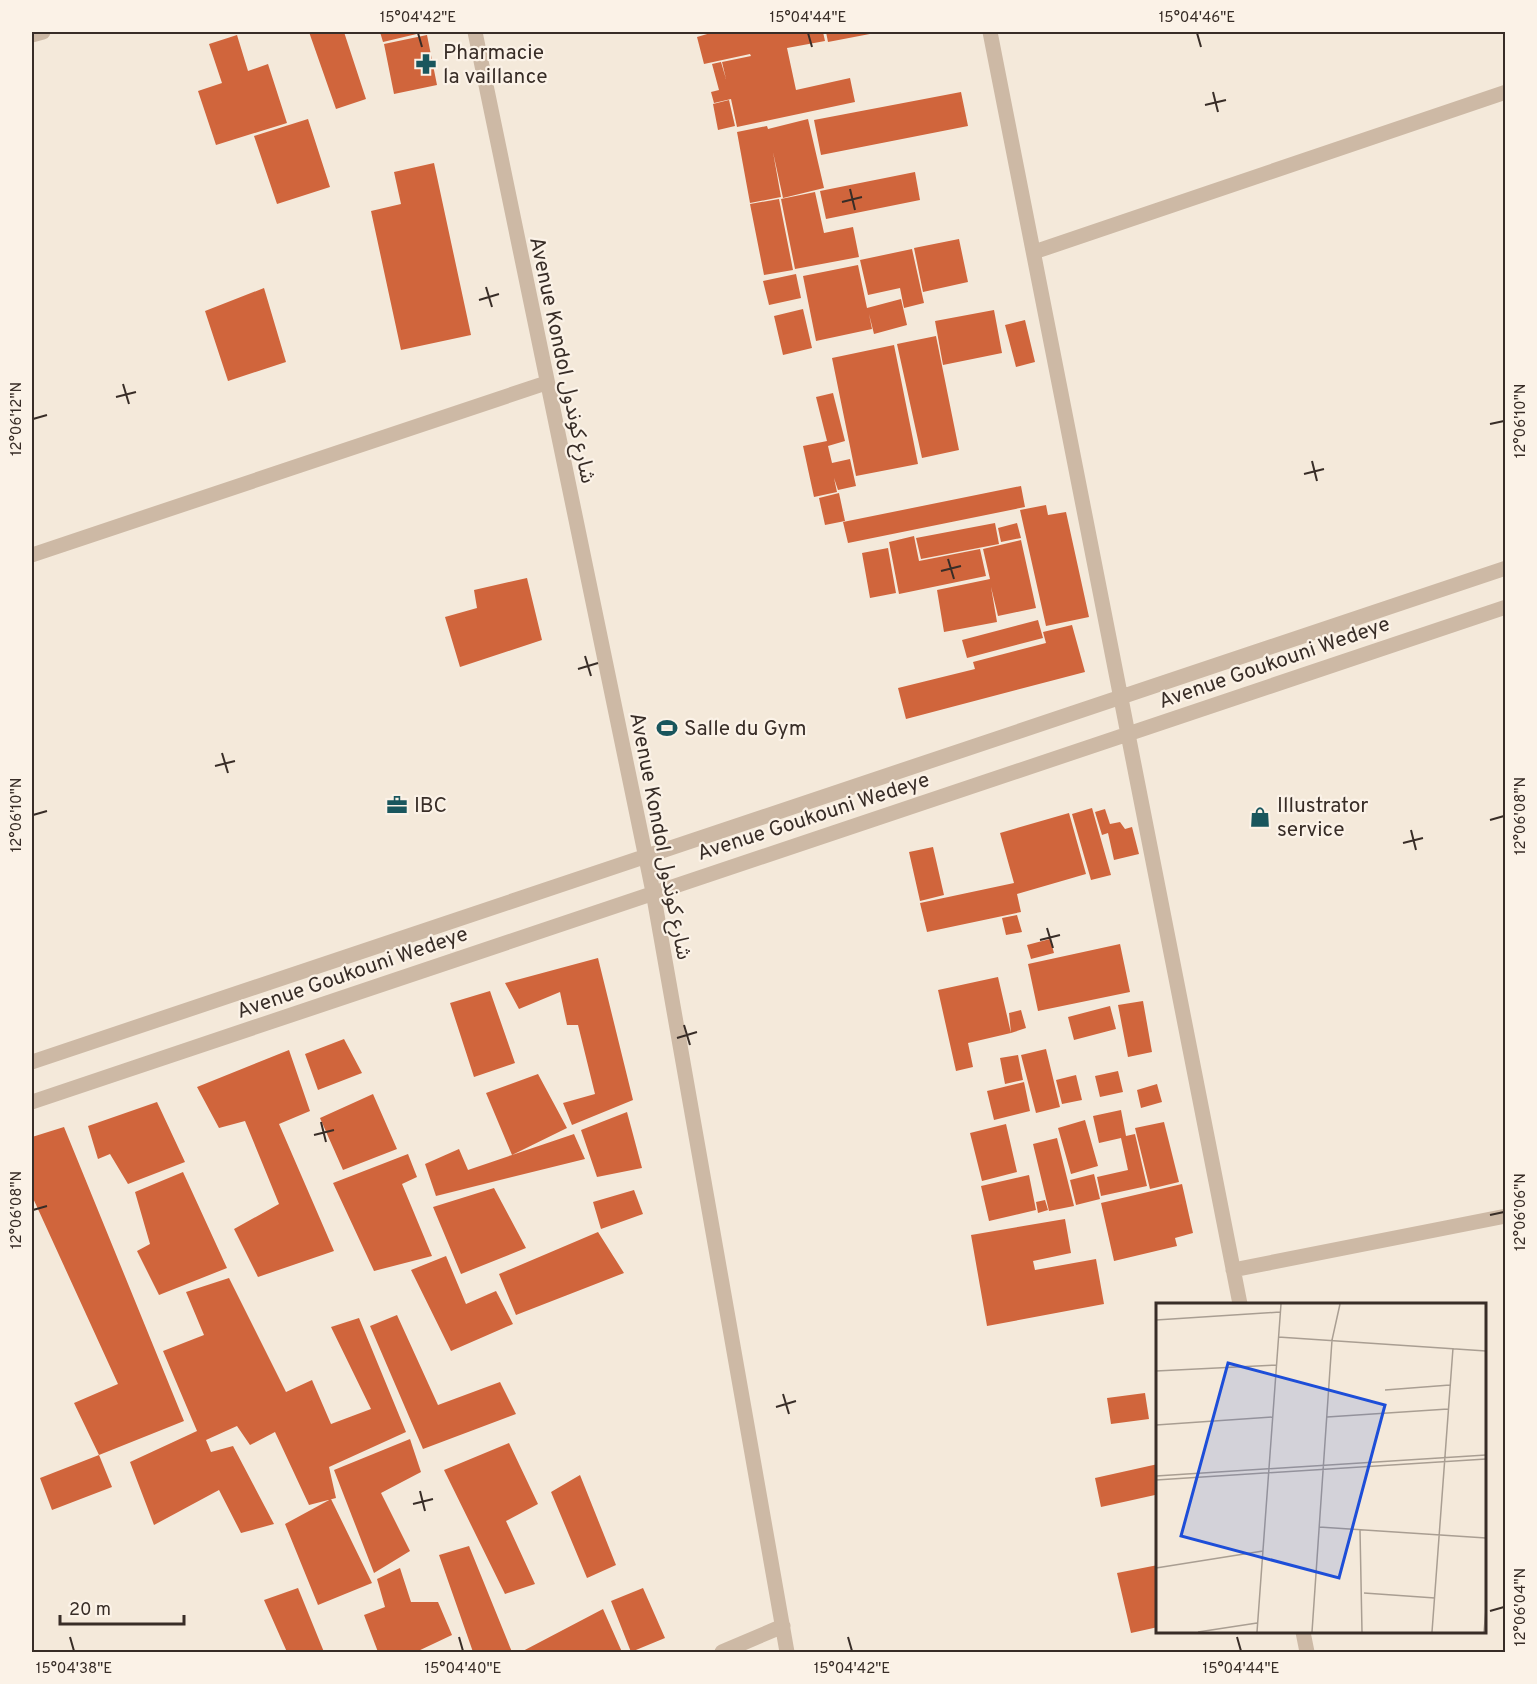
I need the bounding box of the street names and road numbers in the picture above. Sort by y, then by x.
street label: Avenue Kondol شارع كوندول [522,235,601,486]
street label: Avenue Goukouni Wedeye [1155,611,1394,716]
street label: Avenue Kondol شارع كوندول [622,710,697,962]
street label: Avenue Goukouni Wedeye [694,767,933,868]
street label: Avenue Goukouni Wedeye [233,921,472,1026]

